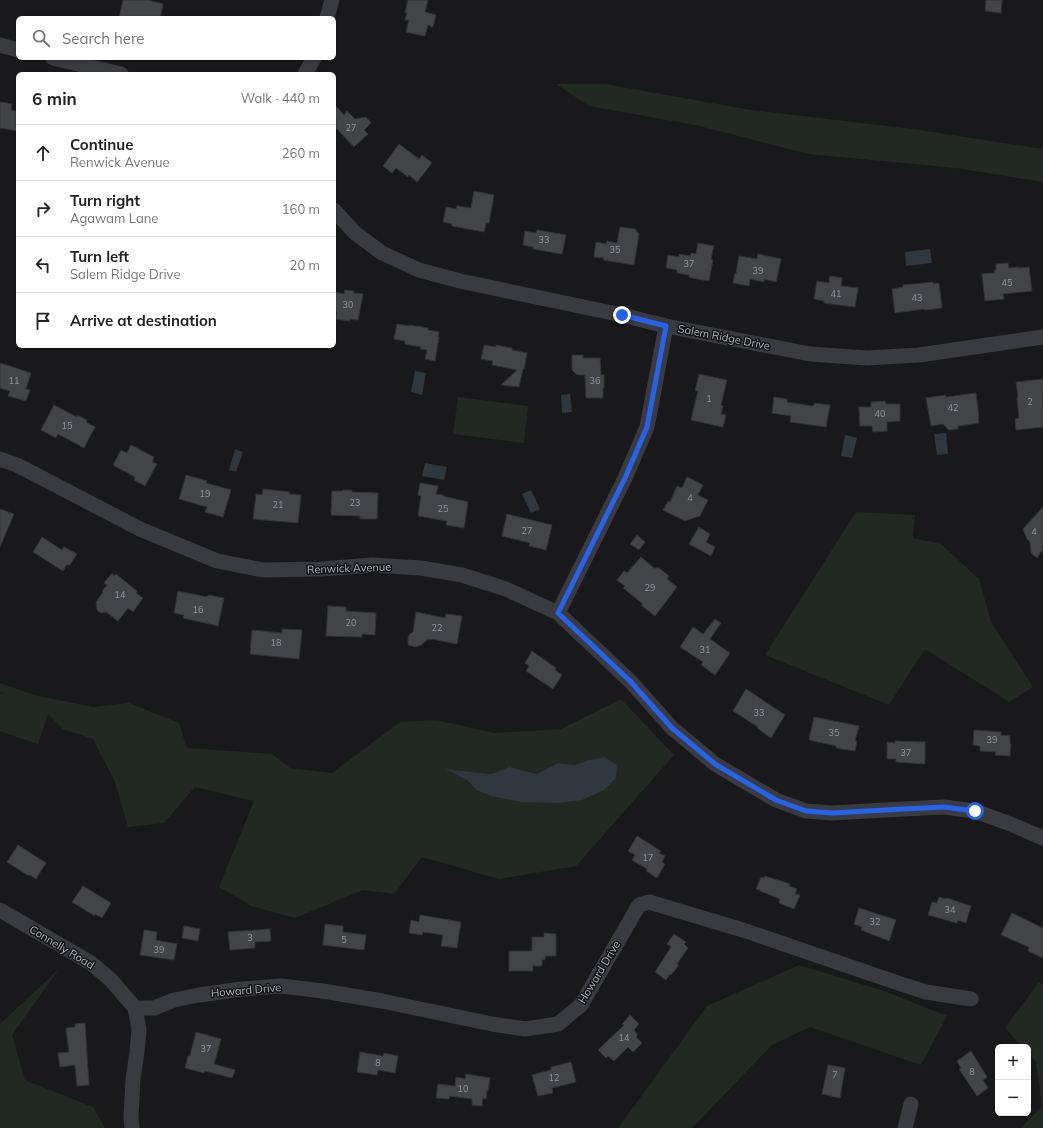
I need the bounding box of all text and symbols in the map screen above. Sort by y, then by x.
search box [16,16,336,60]
icon: search [30,27,52,49]
text: Search here [62,29,144,48]
text: 6 min [32,88,77,109]
text: Walk · 440 m [241,90,320,106]
house number: 27 [346,122,356,133]
text: Continue [70,135,133,154]
icon: ahead [32,142,54,164]
text: 260 m [282,145,320,161]
text: Renwick Avenue [70,154,170,170]
text: Turn right [70,191,140,210]
icon: right [32,198,54,220]
text: 160 m [282,201,320,217]
text: Agawam Lane [70,210,158,226]
house number: 33 [539,234,549,245]
house number: 35 [610,244,621,255]
text: Turn left [70,247,129,266]
icon: left [32,254,54,276]
text: 20 m [290,257,320,273]
house number: 37 [684,258,694,269]
house number: 39 [753,265,763,276]
text: Salem Ridge Drive [70,266,180,282]
house number: 45 [1002,277,1013,288]
house number: 41 [831,288,841,299]
house number: 43 [912,292,922,303]
house number: 30 [343,299,353,310]
route end [613,306,631,324]
icon: arrive [32,310,54,332]
text: Arrive at destination [70,311,217,330]
street label: Salem Ridge Drive [677,321,771,353]
house number: 11 [9,375,19,386]
house number: 36 [590,375,600,386]
house number: 1 [706,393,712,404]
house number: 2 [1027,396,1033,407]
house number: 42 [948,402,958,413]
house number: 40 [875,408,885,419]
house number: 15 [62,420,73,431]
house number: 19 [200,488,210,499]
house number: 4 [687,492,693,503]
house number: 23 [350,497,360,508]
house number: 21 [273,499,283,510]
house number: 25 [438,503,449,514]
house number: 27 [522,525,532,536]
house number: 4 [1031,526,1037,537]
street label: Renwick Avenue [307,560,391,576]
house number: 29 [645,582,655,593]
house number: 14 [115,589,126,600]
house number: 16 [193,604,203,615]
house number: 20 [346,617,356,628]
house number: 22 [432,622,442,633]
house number: 18 [271,637,281,648]
house number: 31 [700,644,710,655]
house number: 33 [754,707,764,718]
house number: 35 [829,727,840,738]
house number: 39 [987,734,997,745]
house number: 37 [901,747,911,758]
route start [966,802,984,820]
house number: 17 [643,852,653,863]
house number: 34 [945,904,956,915]
house number: 32 [870,916,880,927]
street label: Connelly Road [27,922,97,972]
house number: 3 [247,932,253,943]
house number: 5 [341,934,347,945]
street label: Howard Drive [575,938,623,1006]
house number: 39 [154,944,164,955]
street label: Howard Drive [210,980,282,1000]
house number: 14 [619,1032,630,1043]
house number: 37 [201,1043,211,1054]
map controls [995,1044,1031,1116]
button: + [995,1044,1031,1080]
house number: 8 [375,1057,381,1068]
house number: 8 [969,1066,975,1077]
house number: 7 [832,1069,838,1080]
house number: 12 [549,1072,559,1083]
button: − [995,1080,1031,1116]
house number: 10 [458,1083,468,1094]

